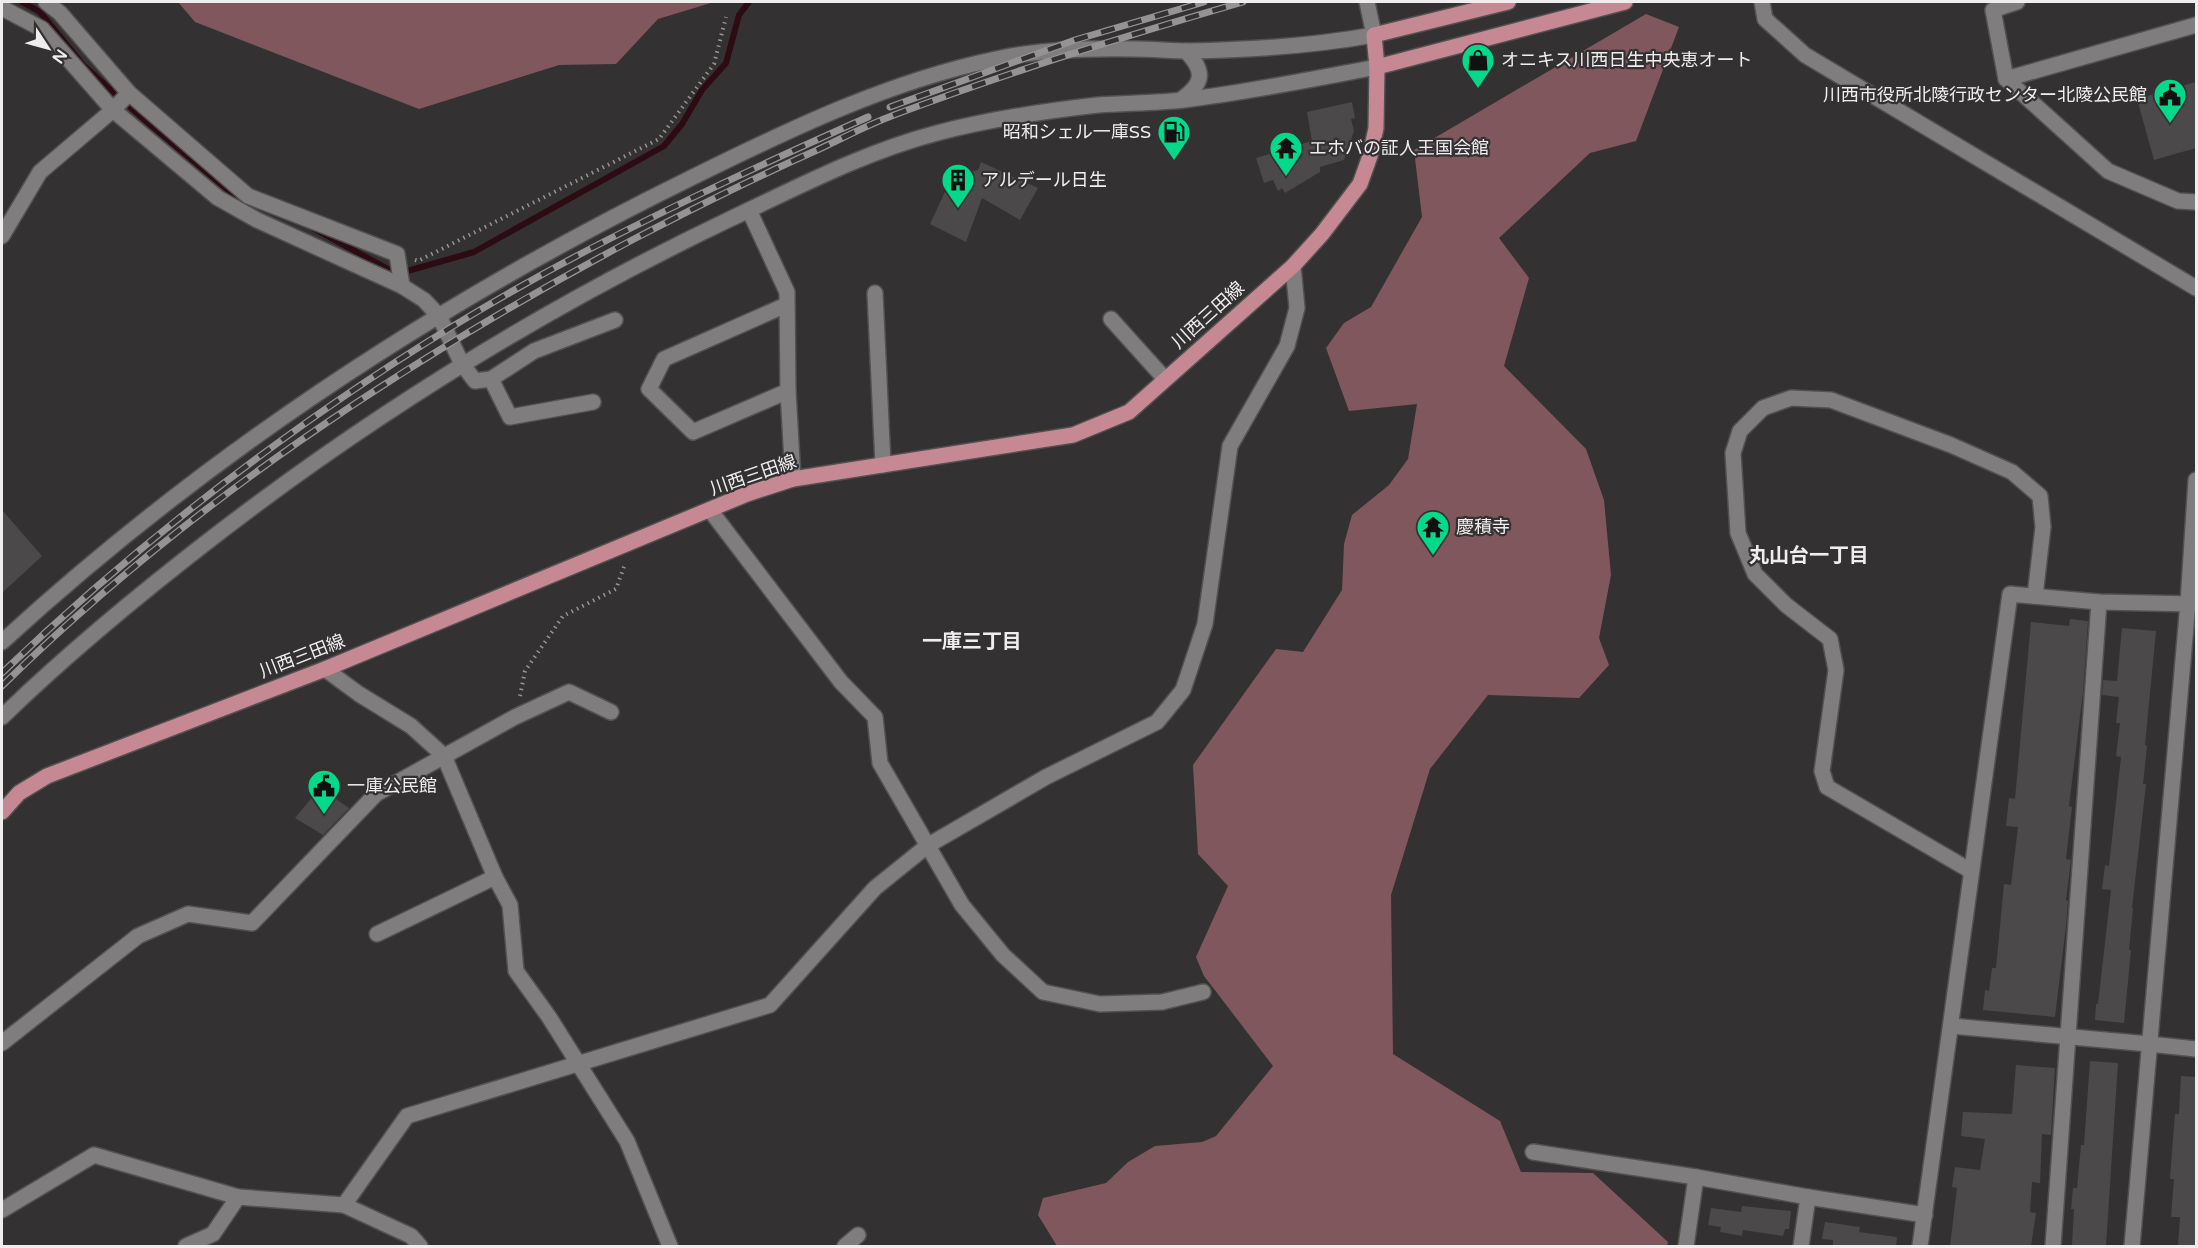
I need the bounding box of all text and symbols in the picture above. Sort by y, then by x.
north arrow [18,18,78,78]
shop icon: オニキス川西日生中央恵オート [1460,42,1496,89]
text: N [47,45,71,67]
place label: オニキス川西日生中央恵オート [1501,49,1752,71]
public building icon: 川西市役所北陵行政センター北陵公民館 [2152,77,2188,124]
place label: 川西市役所北陵行政センター北陵公民館 [1823,84,2147,106]
fuel station icon: 昭和シェル一庫SS [1156,114,1192,161]
place label: 昭和シェル一庫SS [1003,121,1151,143]
temple icon: エホバの証人王国会館 [1268,130,1304,177]
place label: エホバの証人王国会館 [1309,137,1489,159]
building icon: アルデール日生 [940,162,976,209]
place label: アルデール日生 [981,169,1107,191]
street label: 川西三田線 [1167,277,1249,353]
street label: 川西三田線 [707,450,799,500]
temple icon: 慶積寺 [1415,509,1451,556]
place label: 慶積寺 [1456,516,1510,538]
district label: 丸山台一丁目 [1749,544,1869,568]
street label: 川西三田線 [256,630,348,682]
district label: 一庫三丁目 [922,630,1022,654]
public building icon: 一庫公民館 [306,768,342,815]
place label: 一庫公民館 [347,775,437,797]

